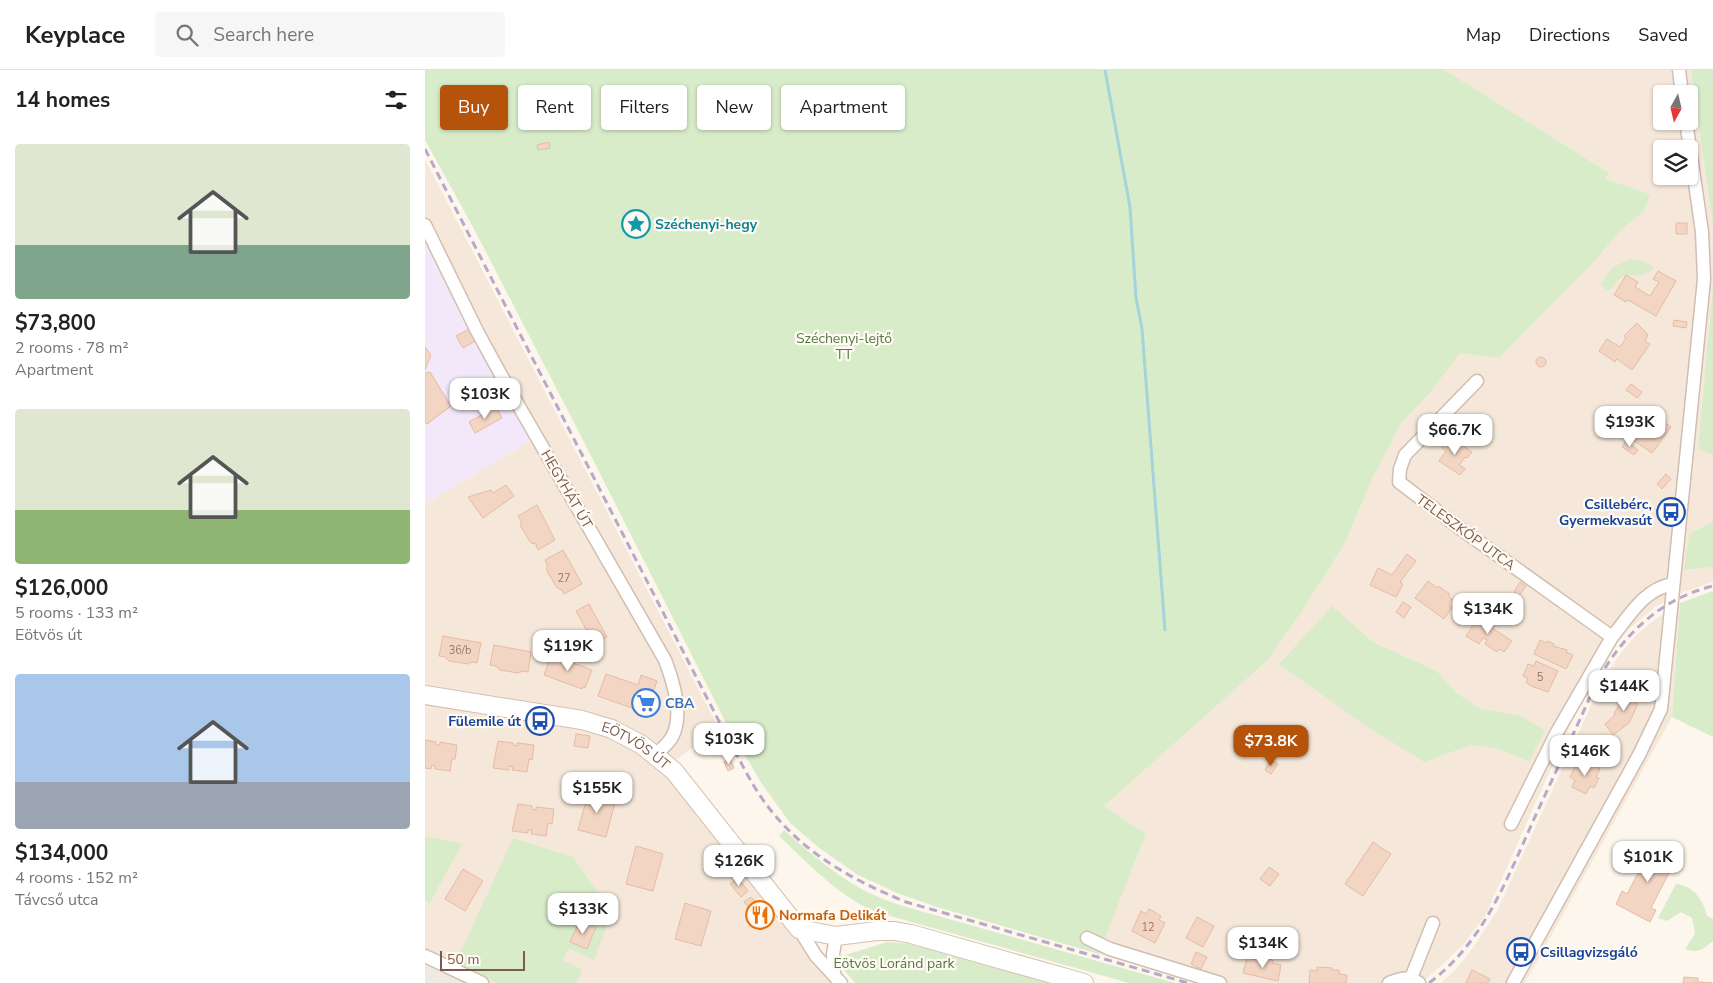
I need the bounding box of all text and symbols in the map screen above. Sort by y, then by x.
search box [155,12,505,57]
text: Keyplace [25,19,125,51]
icon: search [173,21,201,49]
text: Search here [213,22,314,48]
text: Map [1466,23,1501,47]
text: Directions [1529,23,1610,47]
text: Saved [1638,23,1688,47]
chip: Buy [440,85,508,130]
chip: Rent [518,85,591,130]
chip: Filters [601,85,687,130]
chip: New [697,85,771,130]
chip: Apartment [781,85,905,130]
north arrow [1653,85,1697,130]
map controls [1653,85,1698,185]
text: 14 homes [15,86,110,114]
icon: filters [382,86,410,114]
button: layers [1653,140,1698,185]
icon: home [168,177,258,267]
place icon: Széchenyi-hegy [621,209,651,239]
place label: Széchenyi-hegy [655,215,758,234]
text: $73,800 [15,309,96,337]
park label: Széchenyi-lejtő TT [796,329,892,364]
text: 2 rooms · 78 m² [15,337,128,359]
text: Apartment [15,359,93,381]
pin: $103K [450,378,520,420]
text: $103K [460,383,510,405]
pin: $193K [1595,406,1665,448]
text: $193K [1605,411,1655,433]
pin: $66.7K [1414,414,1496,456]
text: $66.7K [1429,419,1482,441]
icon: home [168,442,258,532]
street label: HEGYHÁT ÚT [536,447,597,532]
street label: TELESZKÓP UTCA [1412,490,1519,575]
place label: Csillebérc, Gyermekvasút [1559,495,1653,530]
bus stop icon: Csillebérc, Gyermekvasút [1656,497,1686,527]
house number: 27 [557,571,571,586]
text: $126,000 [15,574,108,602]
pin: $134K [1453,592,1523,635]
text: $134K [1463,598,1513,620]
text: 5 rooms · 133 m² [15,602,138,624]
text: Eötvös út [15,624,82,646]
pin: $119K [533,630,603,672]
text: $119K [543,635,593,657]
house number: 36/b [449,643,471,658]
house number: 5 [1537,670,1544,685]
pin: $144K [1589,670,1659,712]
text: $144K [1599,675,1649,697]
supermarket icon: CBA [631,688,661,718]
place label: CBA [665,694,695,713]
bus stop icon: Fülemile út [525,706,555,736]
icon: home [168,707,258,797]
place label: Fülemile út [448,712,522,731]
street label: EÖTVÖS ÚT [599,717,674,774]
pin: $103K [694,722,764,765]
pin: $73.8K [1230,724,1312,767]
text: $103K [704,728,754,750]
text: $73.8K [1245,730,1298,752]
pin: $146K [1550,734,1620,777]
text: $146K [1560,740,1610,762]
pin: $155K [562,772,632,814]
text: $155K [572,777,622,799]
text: $134,000 [15,839,108,867]
pin: $101K [1613,840,1683,883]
pin: $126K [704,844,774,887]
text: $101K [1623,846,1673,868]
text: $126K [714,850,764,872]
text: 4 rooms · 152 m² [15,867,138,889]
text: Távcső utca [15,889,98,911]
pin: $133K [548,892,618,935]
text: $133K [558,898,608,920]
restaurant icon: Normafa Delikát [745,900,775,930]
place label: Normafa Delikát [779,906,887,925]
house number: 12 [1141,920,1155,935]
pin: $134K [1228,926,1298,969]
text: $134K [1238,932,1288,954]
bus stop icon: Csillagvizsgáló [1506,937,1536,967]
place label: Csillagvizsgáló [1540,943,1638,962]
scale bar [440,948,525,971]
text: 50 m [447,950,479,969]
park label: Eötvös Loránd park [833,954,956,973]

